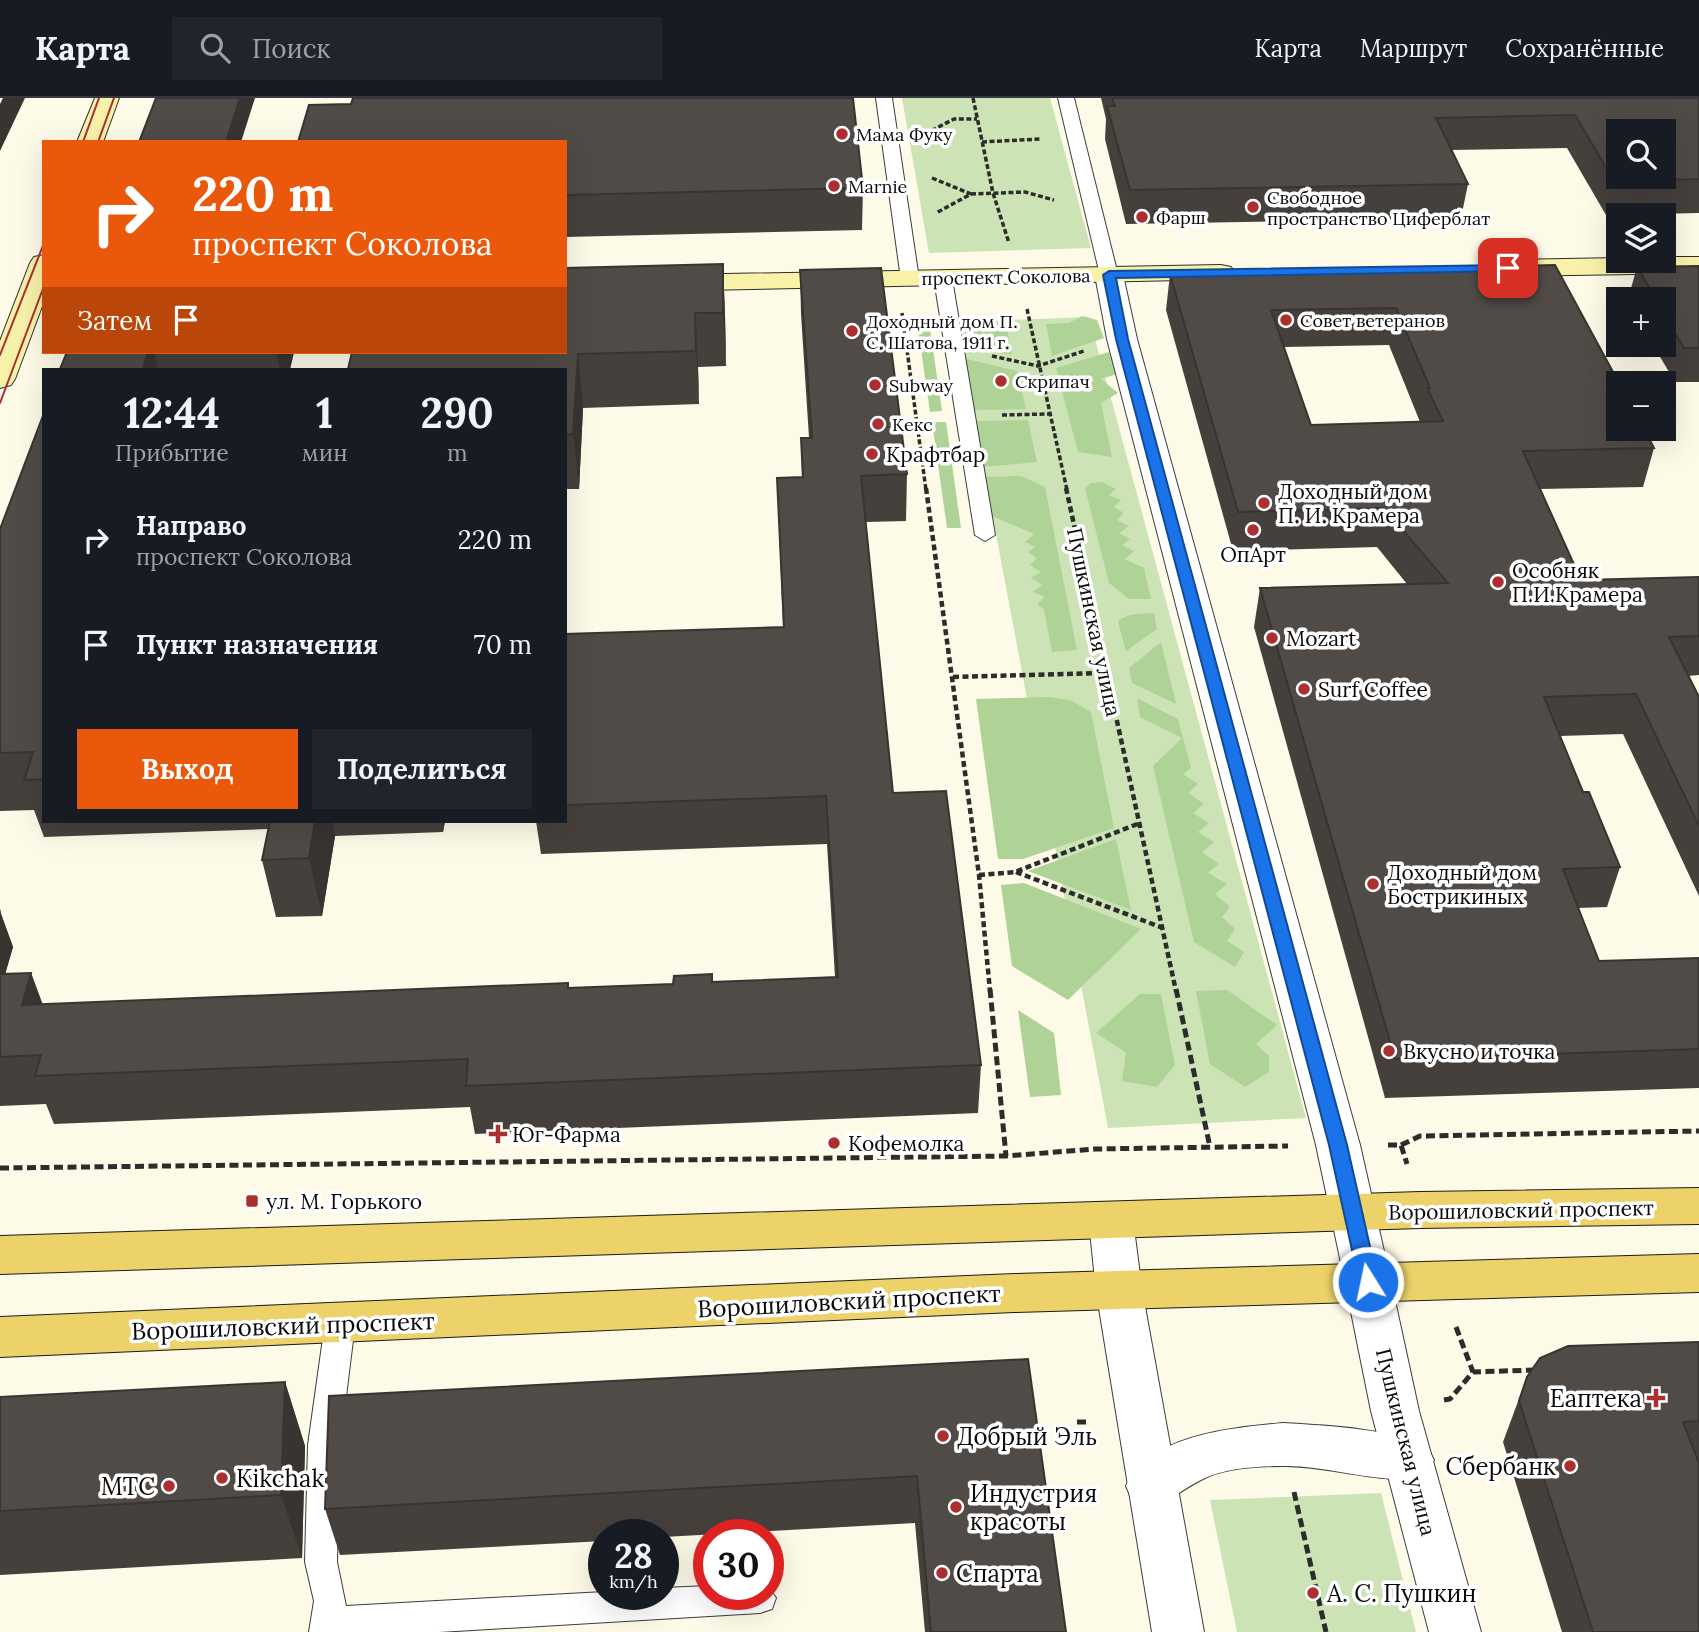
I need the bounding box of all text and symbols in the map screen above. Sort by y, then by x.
search box [172,17,662,80]
text: Карта [35,27,130,69]
icon: search [196,29,234,67]
text: Поиск [252,32,331,65]
text: Карта [1254,33,1322,64]
text: Маршрут [1360,33,1467,64]
text: Сохранённые [1505,33,1664,64]
map controls [1606,119,1676,441]
button: search [1606,119,1676,189]
place label: Мама Фуку [856,123,953,146]
marker: Мама Фуку [834,126,850,142]
text: 220 m [192,162,333,224]
icon: right [77,168,168,259]
place label: Marnie [848,175,908,198]
marker: Marnie [826,178,842,194]
place label: Свободное пространство Циферблат [1267,186,1490,230]
marker: Свободное пространство Циферблат [1245,199,1261,215]
button: layers [1606,203,1676,273]
place label: Фарш [1156,206,1206,229]
marker: Фарш [1134,209,1150,225]
text: проспект Соколова [192,223,493,264]
pin [1478,238,1538,298]
icon: arrive [1489,249,1527,287]
street label: проспект Соколова [921,264,1091,290]
button: + [1606,287,1676,357]
icon: arrive [167,301,205,339]
text: Затем [77,304,153,337]
place label: Совет ветеранов [1300,309,1445,332]
place label: Доходный дом П. С. Шатова, 1911 г. [866,310,1018,354]
marker: Совет ветеранов [1278,312,1294,328]
marker: Доходный дом П. С. Шатова, 1911 г. [844,323,860,339]
place label: Скрипач [1015,370,1090,393]
button: − [1606,371,1676,441]
marker: Скрипач [993,373,1009,389]
place label: Subway [889,374,954,397]
marker: Subway [867,377,883,393]
text: 12:44 [124,386,220,440]
text: 1 [316,386,333,440]
text: 290 [421,386,494,440]
place label: Кекс [892,413,933,436]
marker: Кекс [870,416,886,432]
text: Прибытие [115,438,229,467]
text: мин [302,438,347,467]
text: m [447,438,467,467]
place label: Крафтбар [886,441,985,468]
marker: Крафтбар [864,446,880,462]
place label: Доходный дом П. И. Крамера [1278,478,1428,529]
marker: Доходный дом П. И. Крамера [1256,495,1272,511]
text: Направо [136,509,247,542]
icon: right [77,521,115,559]
marker: ОпАрт [1245,522,1261,538]
text: 220 m [458,523,532,556]
street label: Пушкинская улица [1061,525,1127,719]
place label: ОпАрт [1220,541,1286,568]
text: проспект Соколова [136,542,352,571]
place label: Особняк П.И.Крамера [1512,557,1643,608]
marker: Особняк П.И.Крамера [1490,574,1506,590]
place label: Mozart [1286,625,1357,652]
icon: arrive [77,626,115,664]
text: Пункт назначения [136,628,378,661]
text: 70 m [474,628,532,661]
marker: Mozart [1264,630,1280,646]
place label: Surf Coffee [1318,676,1428,703]
marker: Surf Coffee [1296,681,1312,697]
button: Выход [77,729,298,809]
button: Поделиться [312,729,532,809]
place label: Доходный дом Бострикиных [1387,859,1537,910]
marker: Доходный дом Бострикиных [1365,876,1381,892]
place label: Вкусно и точка [1403,1038,1556,1065]
marker: Вкусно и точка [1381,1043,1397,1059]
place label: Юг-Фарма [512,1121,621,1148]
marker: Юг-Фарма [490,1126,506,1142]
place label: Кофемолка [848,1130,965,1157]
marker: Кофемолка [826,1135,842,1151]
place label: ул. М. Горького [266,1188,422,1215]
marker: ул. М. Горького [244,1193,260,1209]
street label: Ворошиловский проспект [1388,1194,1654,1226]
position arrow [1331,1245,1405,1319]
street label: Ворошиловский проспект [697,1278,1001,1324]
street label: Ворошиловский проспект [131,1305,435,1347]
street label: Пушкинская улица [1370,1345,1442,1539]
place label: Еаптека [1550,1383,1642,1414]
marker: Еаптека [1648,1390,1664,1406]
place label: Добрый Эль [957,1421,1097,1452]
marker: Добрый Эль [935,1428,951,1444]
place label: Сбербанк [1446,1451,1556,1482]
marker: Сбербанк [1562,1458,1578,1474]
place label: Kikchak [236,1463,324,1494]
marker: Kikchak [214,1470,230,1486]
place label: МТС [101,1471,155,1502]
marker: МТС [161,1478,177,1494]
place label: Индустрия красоты [970,1478,1097,1537]
marker: Индустрия красоты [948,1499,964,1515]
speed limit sign: 30 [693,1519,784,1610]
text: 28 [614,1533,653,1578]
place label: Спарта [956,1558,1039,1589]
marker: Спарта [934,1565,950,1581]
text: km/h [609,1570,658,1593]
place label: А. С. Пушкин [1326,1578,1477,1609]
marker: А. С. Пушкин [1305,1585,1321,1601]

